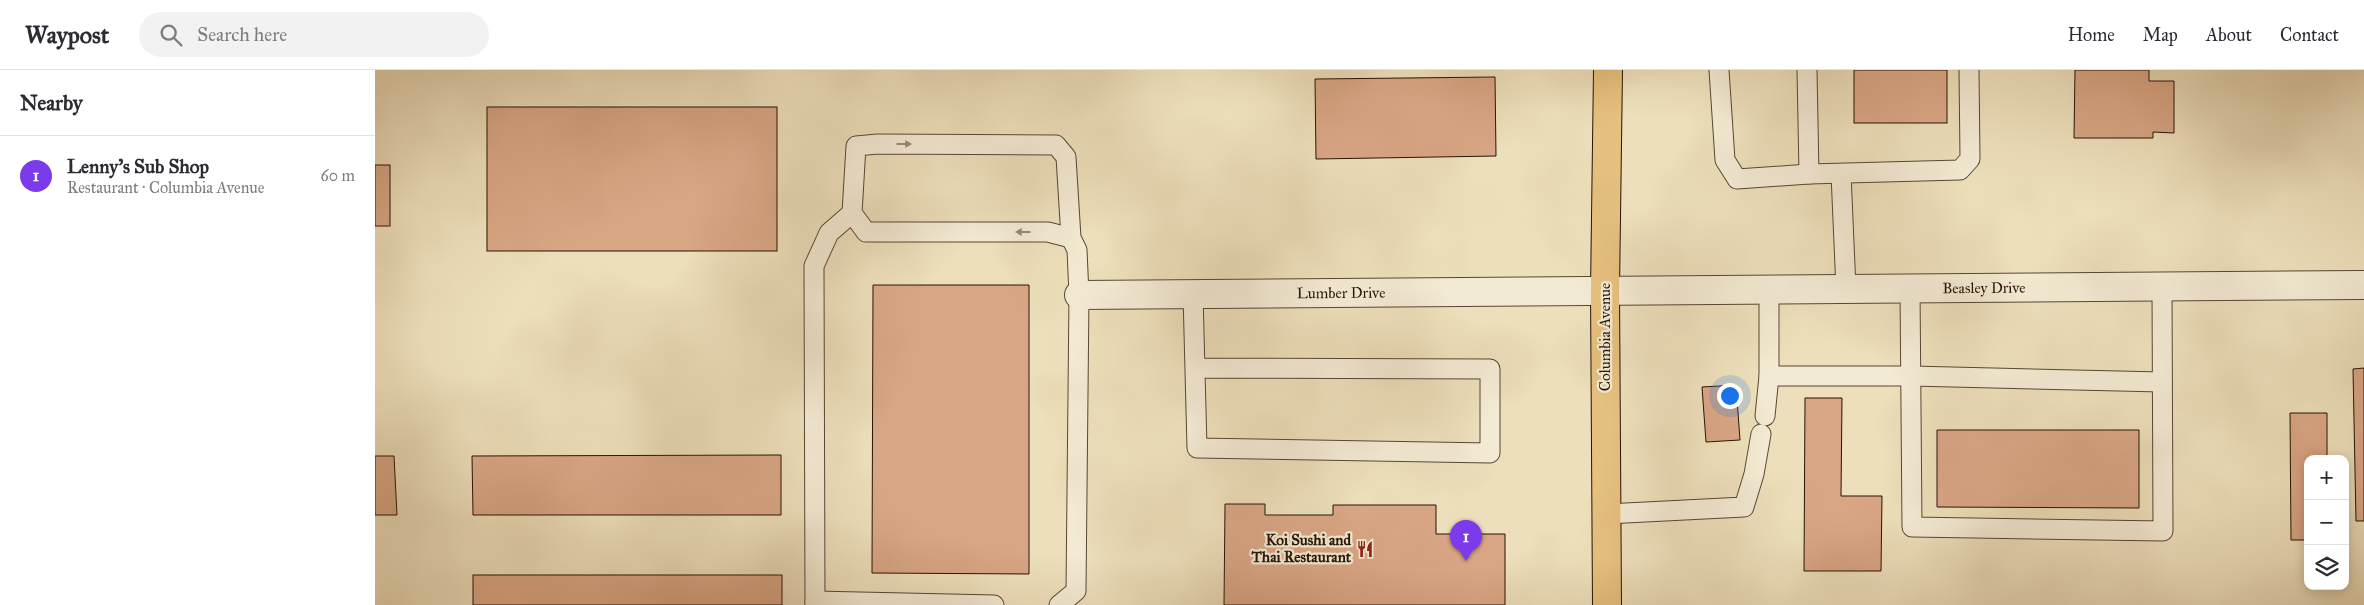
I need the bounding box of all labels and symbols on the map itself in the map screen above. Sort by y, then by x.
one-way arrow [896,140,912,148]
one-way arrow [1014,228,1030,236]
street label: Beasley Drive [1942,279,2026,297]
street label: Columbia Avenue [1596,283,1614,391]
street label: Lumber Drive [1297,284,1385,302]
your location [1717,383,1743,409]
pin: 1 [1450,520,1482,561]
place label: Koi Sushi and Thai Restaurant [1251,531,1352,566]
restaurant icon: Koi Sushi and Thai Restaurant [1355,539,1375,559]

